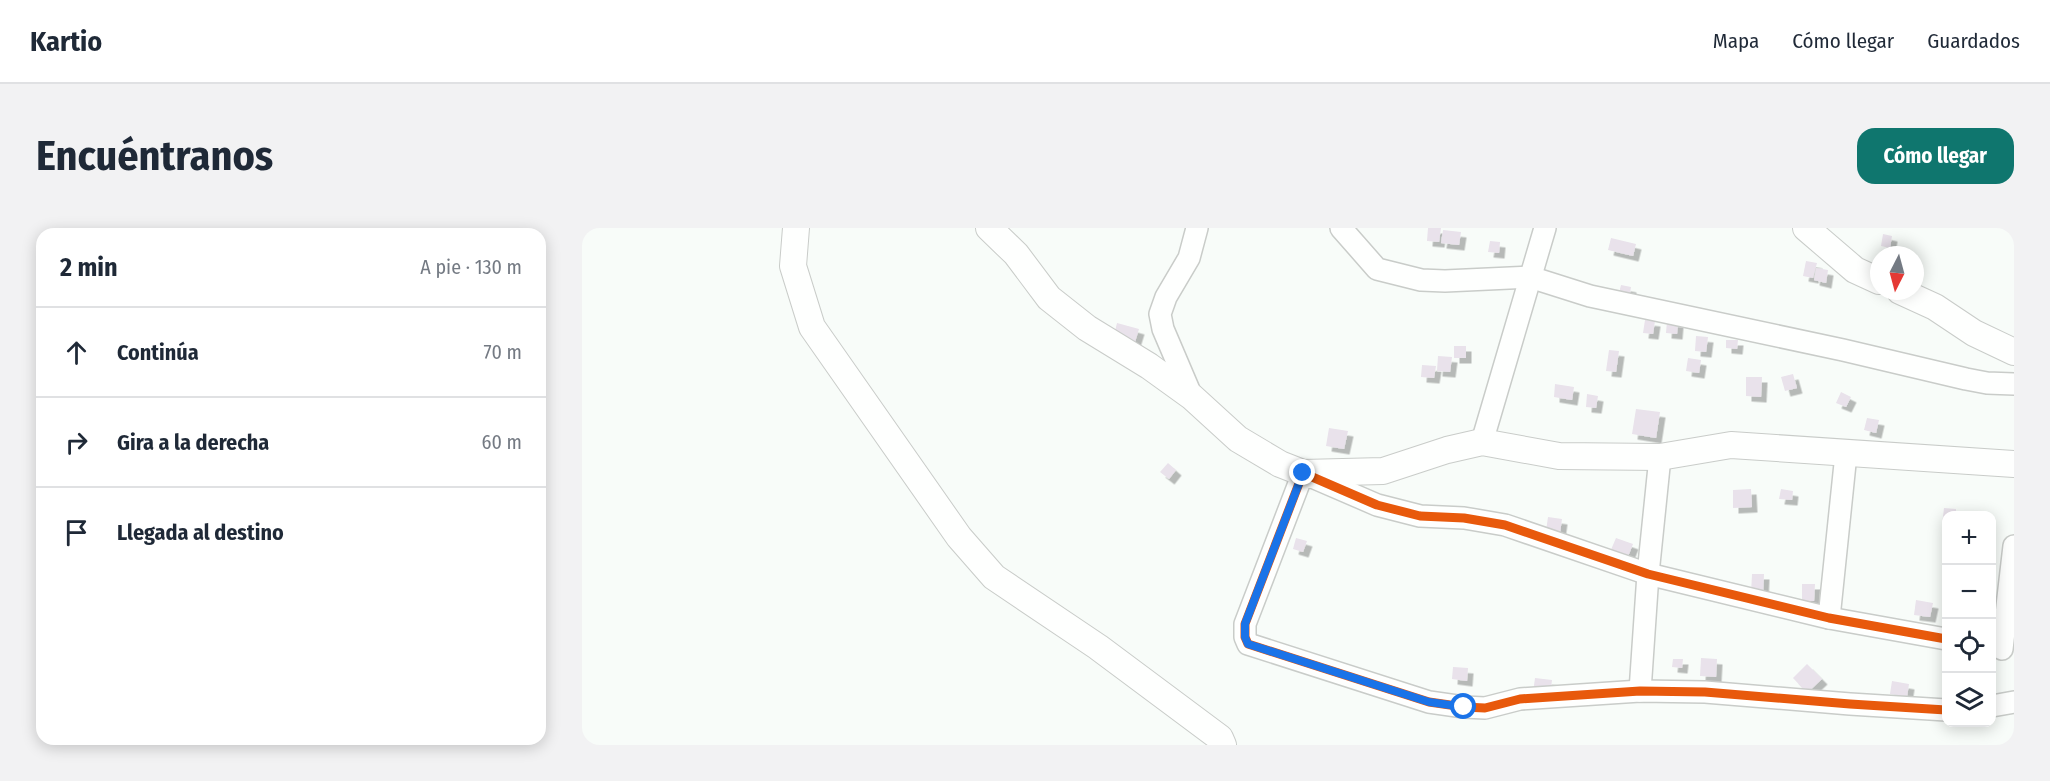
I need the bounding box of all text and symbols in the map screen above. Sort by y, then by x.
text: Kartio [30,25,102,58]
text: Mapa [1713,28,1759,54]
text: Cómo llegar [1792,28,1894,54]
text: Guardados [1927,28,2020,54]
button: Cómo llegar [1857,128,2014,184]
text: Encuéntranos [36,131,273,181]
north arrow [1870,246,1924,300]
text: 2 min [60,252,118,283]
text: A pie · 130 m [420,255,522,279]
icon: ahead [60,336,93,369]
text: Continúa [117,339,199,366]
text: 70 m [484,340,522,364]
icon: right [60,426,93,459]
text: Gira a la derecha [117,429,269,456]
text: 60 m [482,430,522,454]
route end [1289,459,1315,485]
map controls [1942,511,1996,727]
button: + [1942,511,1996,565]
icon: arrive [60,516,93,549]
text: Llegada al destino [117,519,284,546]
button: − [1942,565,1996,619]
button: locate [1942,619,1996,673]
button: layers [1942,673,1996,727]
route start [1450,693,1476,719]

